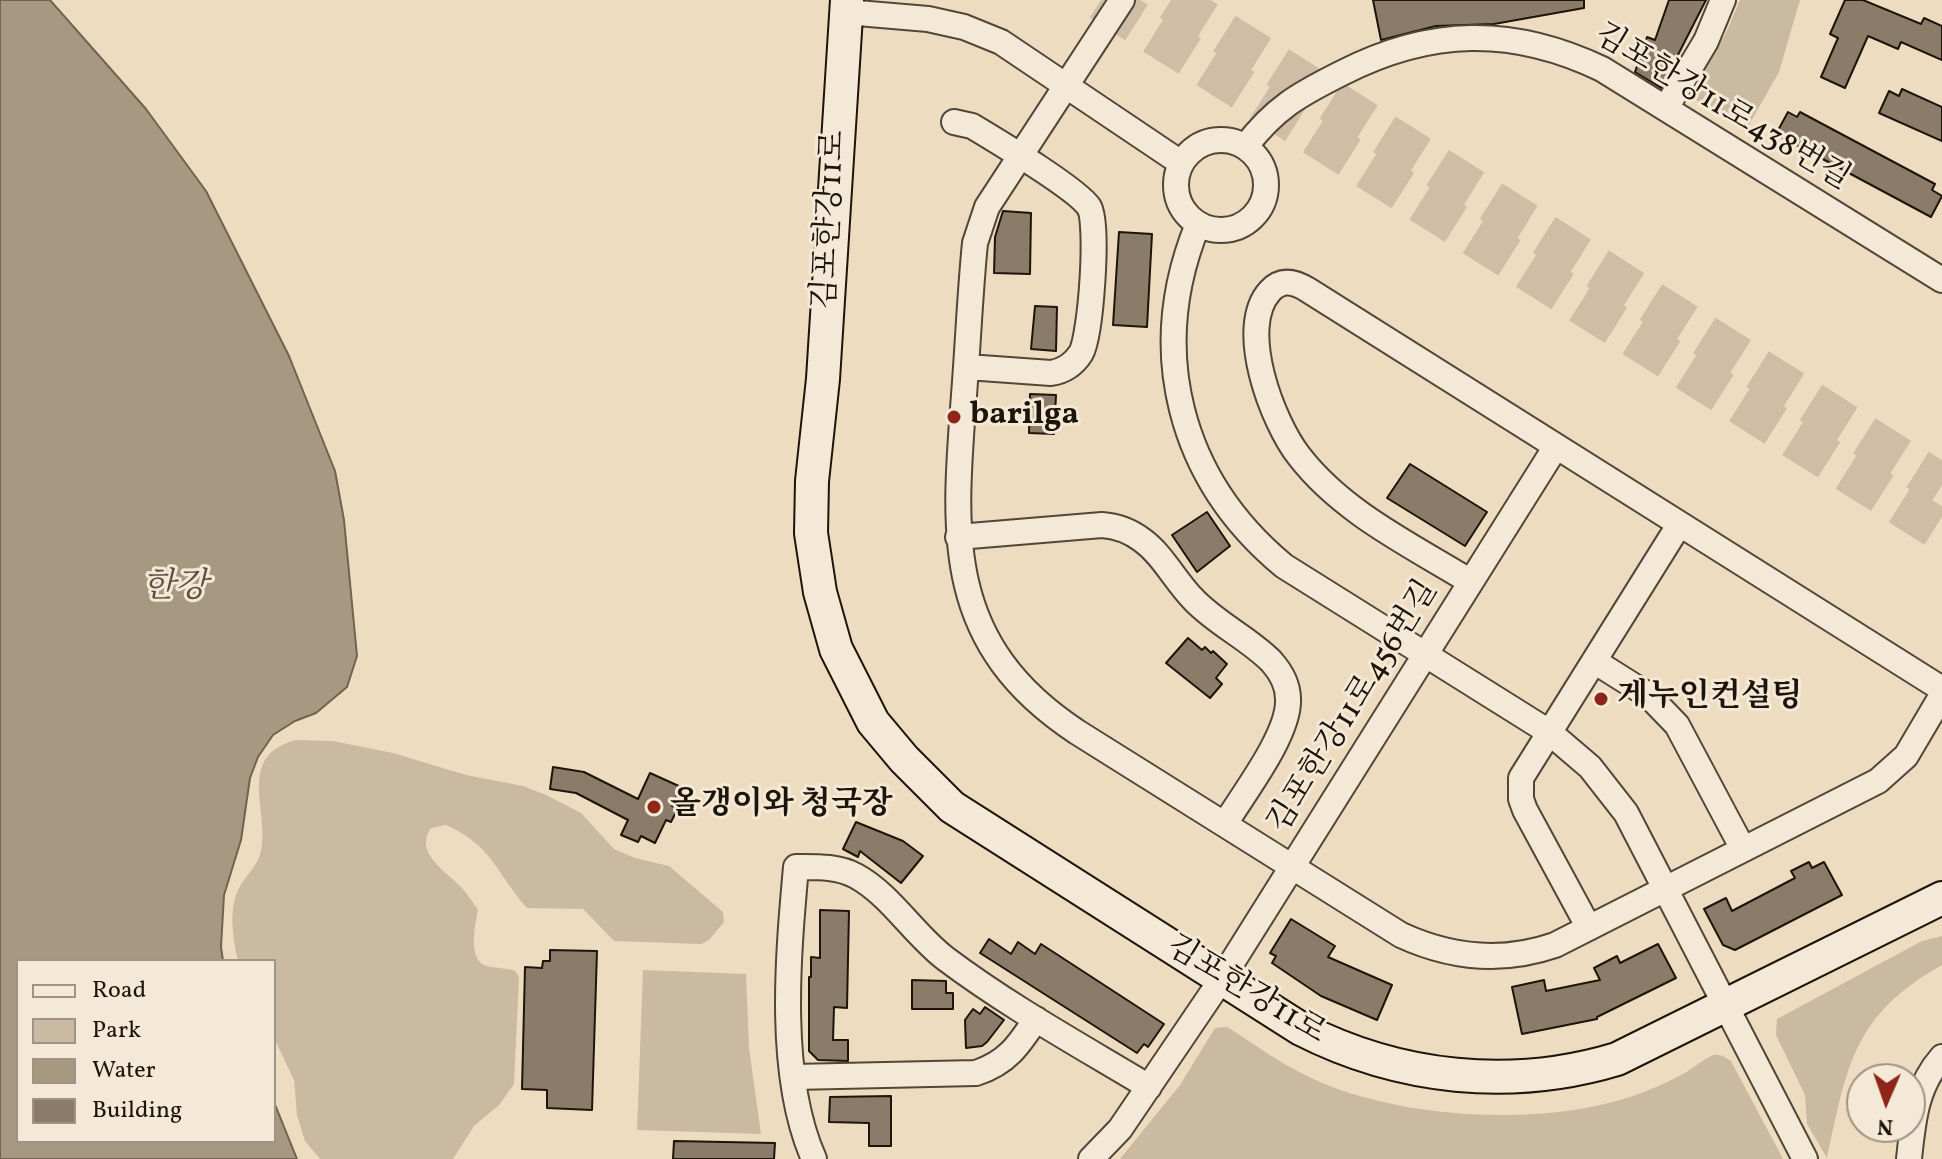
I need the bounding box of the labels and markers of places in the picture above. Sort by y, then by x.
place label: barilga [970,398,1079,436]
marker: barilga [945,408,963,426]
place label: 게누인컨설팅 [1617,680,1802,718]
marker: 게누인컨설팅 [1592,690,1610,708]
place label: 올갱이와 청국장 [670,788,893,826]
marker: 올갱이와 청국장 [645,798,663,816]

